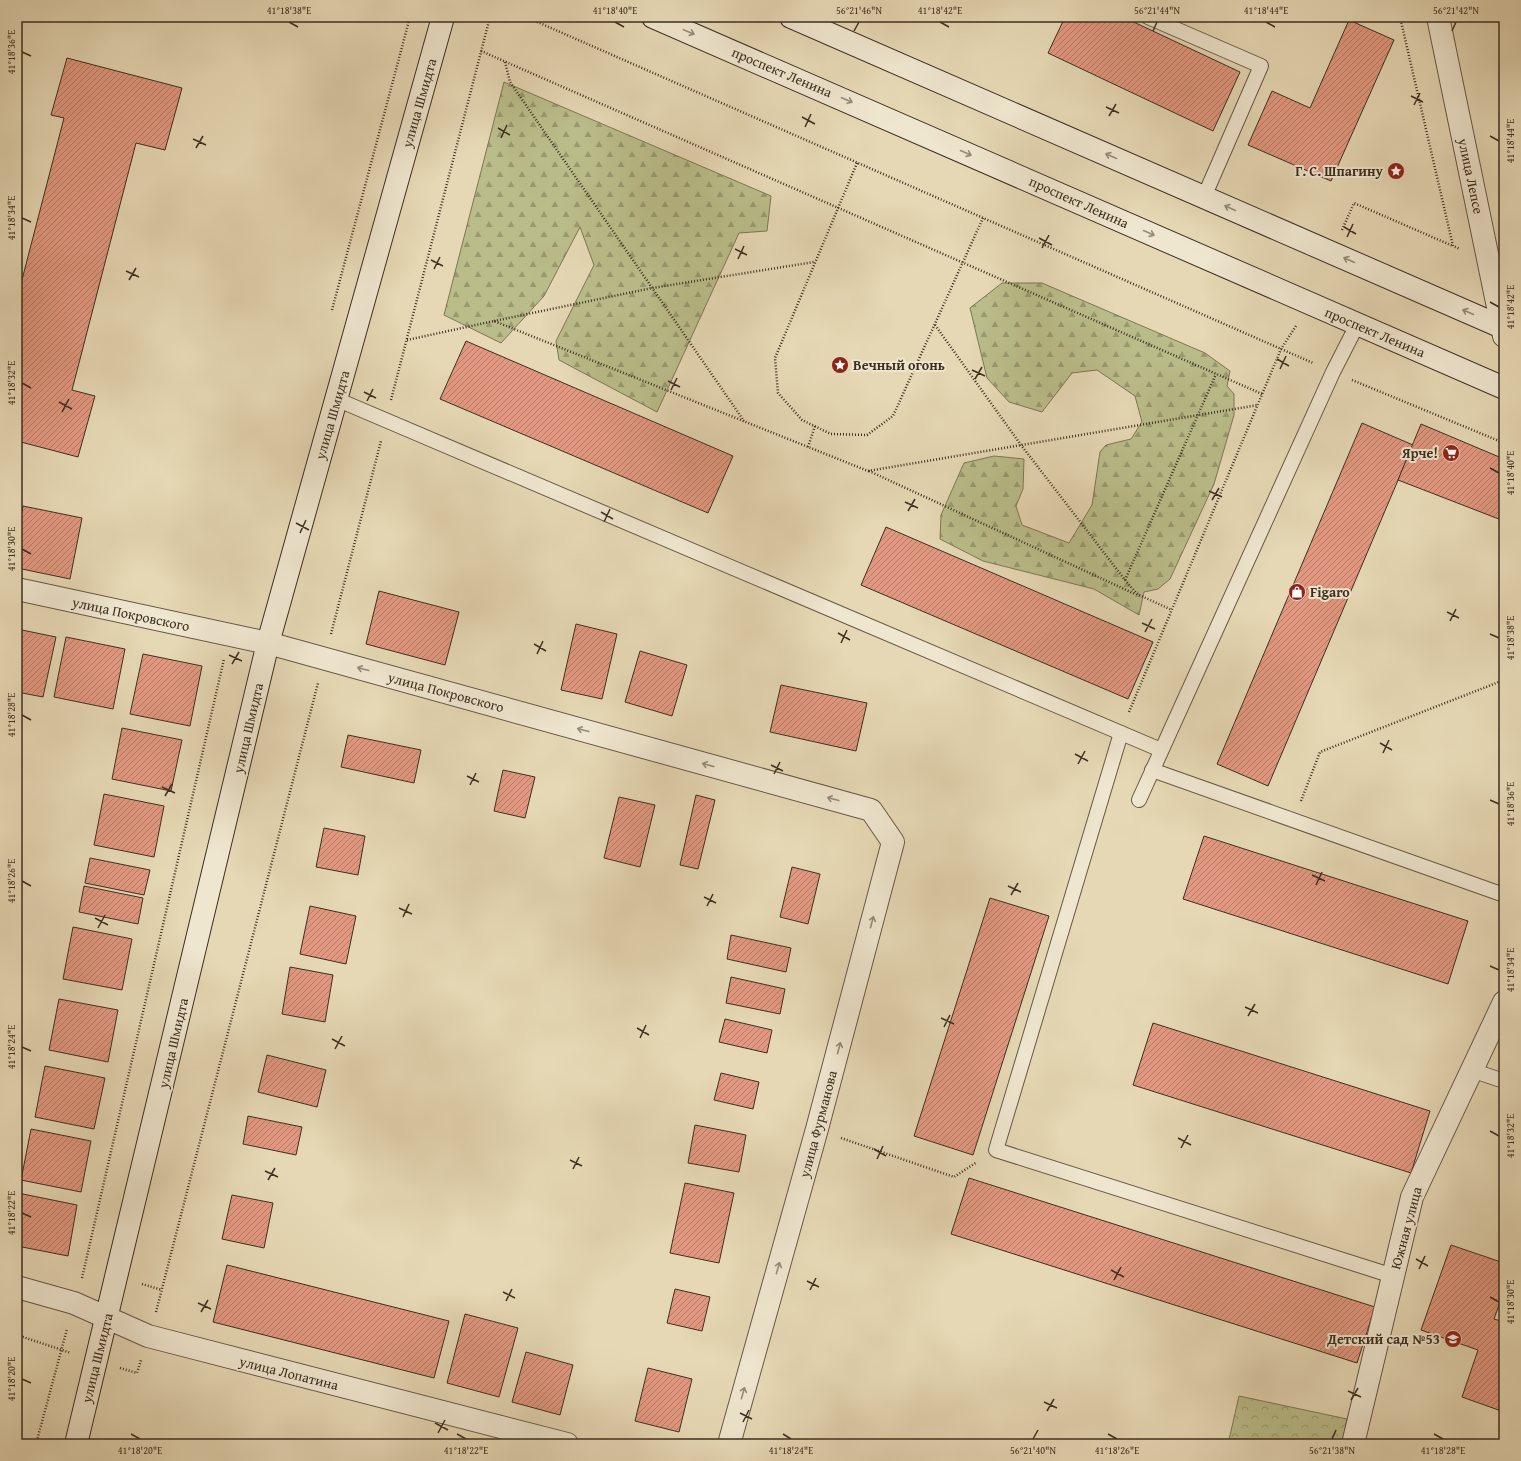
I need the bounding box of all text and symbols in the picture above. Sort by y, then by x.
text: 41°18'38"E [267,3,311,18]
text: 41°18'40"E [593,3,637,18]
text: 56°21'46"N [836,3,882,18]
text: 41°18'42"E [918,3,962,18]
text: 56°21'44"N [1134,3,1180,18]
text: 41°18'44"E [1244,3,1288,18]
text: 56°21'42"N [1433,3,1479,18]
one-way arrow [683,29,695,37]
text: 41°18'36"E [4,30,19,74]
street label: проспект Ленина [729,42,836,102]
street label: улица Шмидта [396,56,441,151]
one-way arrow [841,97,853,104]
text: 41°18'44"E [1503,119,1518,163]
street label: улица Лепсе [1453,135,1489,216]
one-way arrow [960,149,972,157]
one-way arrow [1105,152,1117,160]
place label: Г. С. Шпагину [1295,161,1384,181]
place icon: Г. С. Шпагину [1386,161,1406,181]
street label: проспект Ленина [1026,171,1132,233]
text: 41°18'34"E [4,196,19,240]
one-way arrow [1224,204,1236,211]
one-way arrow [1143,230,1155,237]
one-way arrow [1344,256,1356,263]
text: 41°18'42"E [1503,285,1518,329]
street label: проспект Ленина [1322,302,1429,362]
one-way arrow [1463,308,1475,316]
place icon: Вечный огонь [830,355,850,375]
place label: Вечный огонь [853,355,945,375]
text: 41°18'32"E [4,361,19,405]
street label: улица Шмидта [309,368,354,463]
place label: Ярче! [1401,443,1438,463]
supermarket icon: Ярче! [1441,443,1461,463]
text: 41°18'40"E [1503,451,1518,495]
text: 41°18'30"E [4,527,19,571]
shop icon: Figaro [1287,582,1307,602]
place label: Figaro [1310,582,1350,602]
street label: улица Покровского [69,592,192,636]
text: 41°18'38"E [1503,616,1518,660]
one-way arrow [356,665,369,673]
street label: улица Покровского [385,667,506,717]
street label: улица Шмидта [228,681,268,776]
text: 41°18'28"E [4,693,19,737]
one-way arrow [576,726,589,733]
one-way arrow [702,760,715,768]
text: 41°18'36"E [1503,782,1518,826]
one-way arrow [827,795,840,802]
text: 41°18'26"E [4,859,19,903]
one-way arrow [869,916,876,929]
text: 41°18'34"E [1503,948,1518,992]
street label: улица Шмидта [153,996,193,1091]
text: 41°18'24"E [4,1025,19,1069]
one-way arrow [835,1042,843,1055]
street label: улица Фурманова [794,1068,842,1181]
text: 41°18'32"E [1503,1114,1518,1158]
street label: Южная улица [1385,1184,1427,1272]
text: 41°18'22"E [4,1191,19,1235]
one-way arrow [775,1262,782,1275]
text: 41°18'30"E [1503,1280,1518,1324]
street label: улица Шмидта [76,1311,118,1406]
place label: Детский сад №53 [1326,1329,1440,1349]
school or university icon: Детский сад №53 [1443,1329,1463,1349]
street label: улица Лопатина [236,1351,341,1395]
text: 41°18'20"E [4,1357,19,1401]
one-way arrow [740,1387,747,1400]
text: 41°18'20"E [118,1443,162,1458]
text: 41°18'22"E [444,1443,488,1458]
text: 41°18'24"E [769,1443,813,1458]
text: 56°21'40"N [1010,1443,1056,1458]
text: 41°18'26"E [1095,1443,1139,1458]
text: 56°21'38"N [1309,1443,1355,1458]
text: 41°18'28"E [1421,1443,1465,1458]

